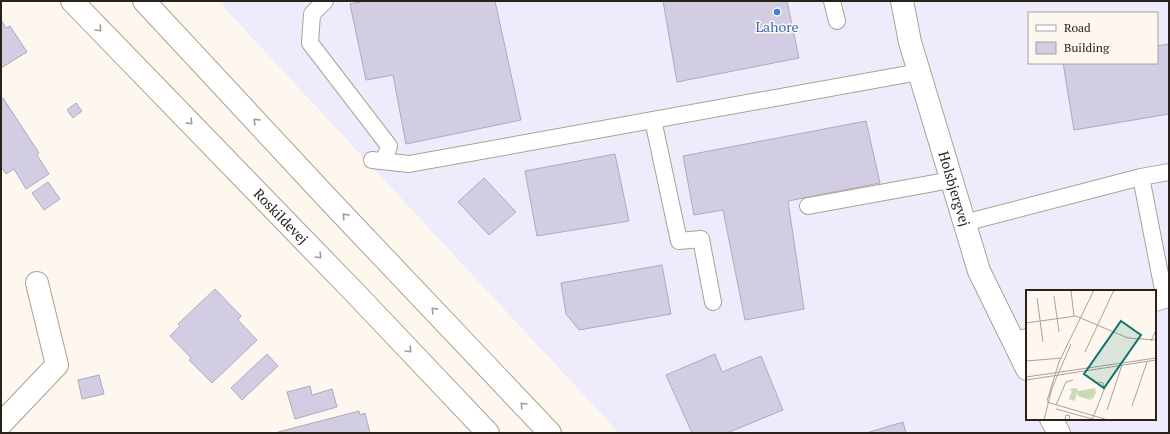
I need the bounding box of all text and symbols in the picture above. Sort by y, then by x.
marker: Lahore [772,7,782,17]
legend [1028,12,1158,64]
place label: Lahore [755,17,799,36]
text: Road [1064,20,1091,35]
one-way arrow [94,24,102,32]
text: Building [1064,40,1110,55]
one-way arrow [185,117,193,125]
one-way arrow [253,118,261,126]
street label: Holsbjergvej [934,149,975,229]
street label: Roskildevej [250,184,313,248]
one-way arrow [342,213,349,221]
one-way arrow [314,251,322,259]
inset map [1026,290,1156,420]
one-way arrow [431,307,439,315]
one-way arrow [404,345,412,353]
one-way arrow [521,402,528,410]

